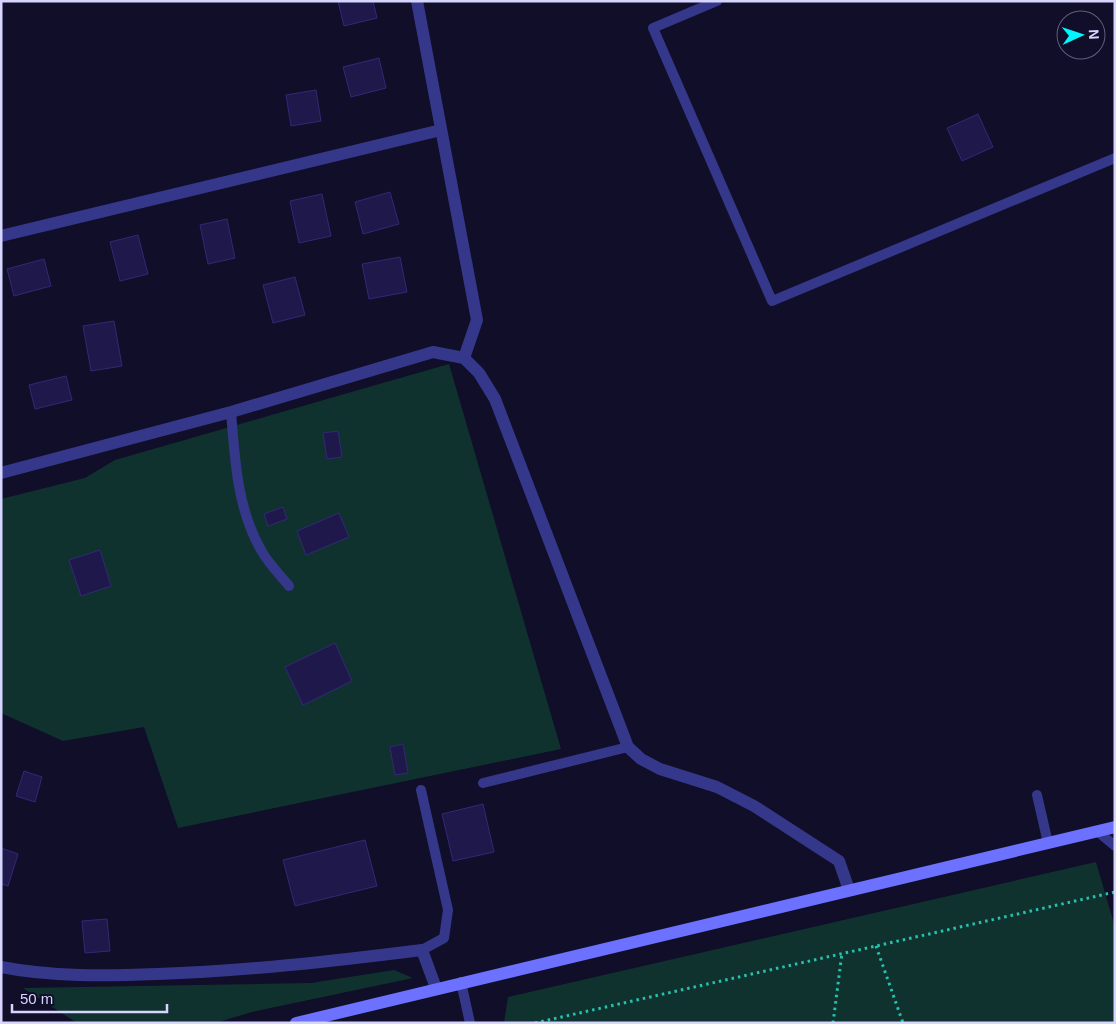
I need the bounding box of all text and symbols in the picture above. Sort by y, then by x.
north arrow [1056,10,1106,60]
text: N [1086,29,1102,40]
scale bar [12,982,168,1014]
text: 50 m [20,990,53,1007]

